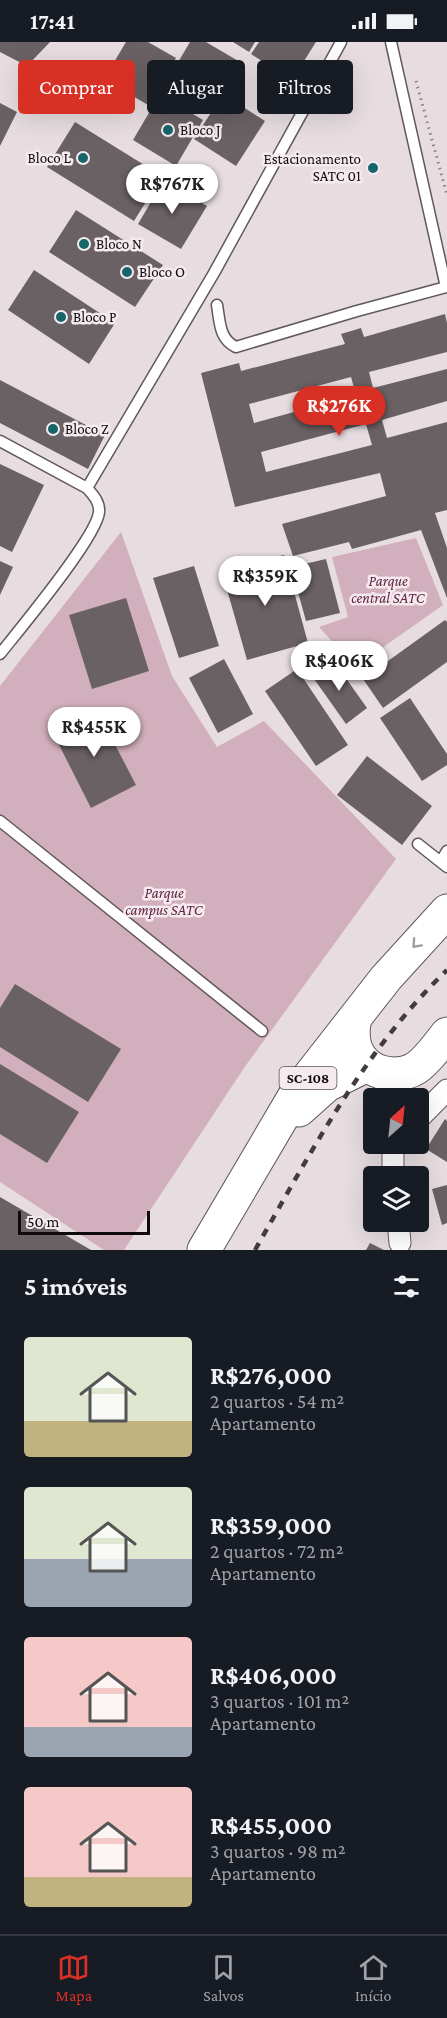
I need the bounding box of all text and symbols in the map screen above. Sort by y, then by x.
text: 17:41 [30,9,75,34]
chip: Comprar [18,60,135,114]
chip: Alugar [147,60,245,114]
chip: Filtros [257,60,353,114]
place label: Bloco J [180,122,221,139]
marker: Bloco J [161,123,175,137]
place label: Bloco L [28,150,72,166]
marker: Bloco L [76,151,90,165]
place label: Estacionamento SATC 01 [264,151,361,184]
marker: Estacionamento SATC 01 [366,161,380,175]
pin: R$767K [123,164,221,215]
text: R$767K [140,172,204,194]
place label: Bloco N [96,236,142,252]
marker: Bloco N [77,237,91,251]
place label: Bloco O [139,264,185,280]
marker: Bloco O [120,265,134,279]
place label: Bloco P [73,309,117,325]
marker: Bloco P [54,310,68,324]
pin: R$276K [290,386,388,437]
text: R$276K [307,394,371,416]
place label: Bloco Z [65,421,109,437]
marker: Bloco Z [46,422,60,436]
pin: R$359K [216,556,314,607]
text: R$359K [232,564,298,586]
park label: Parque central SATC [351,573,426,606]
pin: R$406K [290,641,388,692]
text: R$406K [305,649,373,671]
pin: R$455K [45,707,143,758]
text: R$455K [62,715,126,737]
park label: Parque campus SATC [125,885,204,919]
one-way arrow [412,938,423,948]
road number: SC-108 [280,1067,336,1089]
north arrow [363,1088,429,1154]
map controls [363,1088,429,1232]
button: layers [363,1166,429,1232]
scale bar [18,1208,150,1236]
text: 50 m [27,1213,59,1230]
icon: filters [390,1270,423,1303]
text: 5 imóveis [24,1272,127,1301]
icon: home [72,1361,144,1433]
text: R$276,000 [210,1361,332,1390]
text: 2 quartos · 54 m² [210,1390,344,1412]
text: Apartamento [210,1412,316,1434]
icon: home [72,1511,144,1583]
text: R$359,000 [210,1511,332,1540]
text: 2 quartos · 72 m² [210,1540,343,1562]
text: Apartamento [210,1562,316,1584]
icon: home [72,1661,144,1733]
text: R$406,000 [210,1661,337,1690]
text: 3 quartos · 101 m² [210,1690,349,1712]
text: Apartamento [210,1712,316,1734]
icon: home [72,1811,144,1883]
text: R$455,000 [210,1811,332,1840]
text: 3 quartos · 98 m² [210,1840,346,1862]
text: Apartamento [210,1862,316,1884]
tab: Mapa [56,1951,92,2004]
tab: Salvos [203,1951,244,2004]
tab: Início [355,1951,391,2004]

